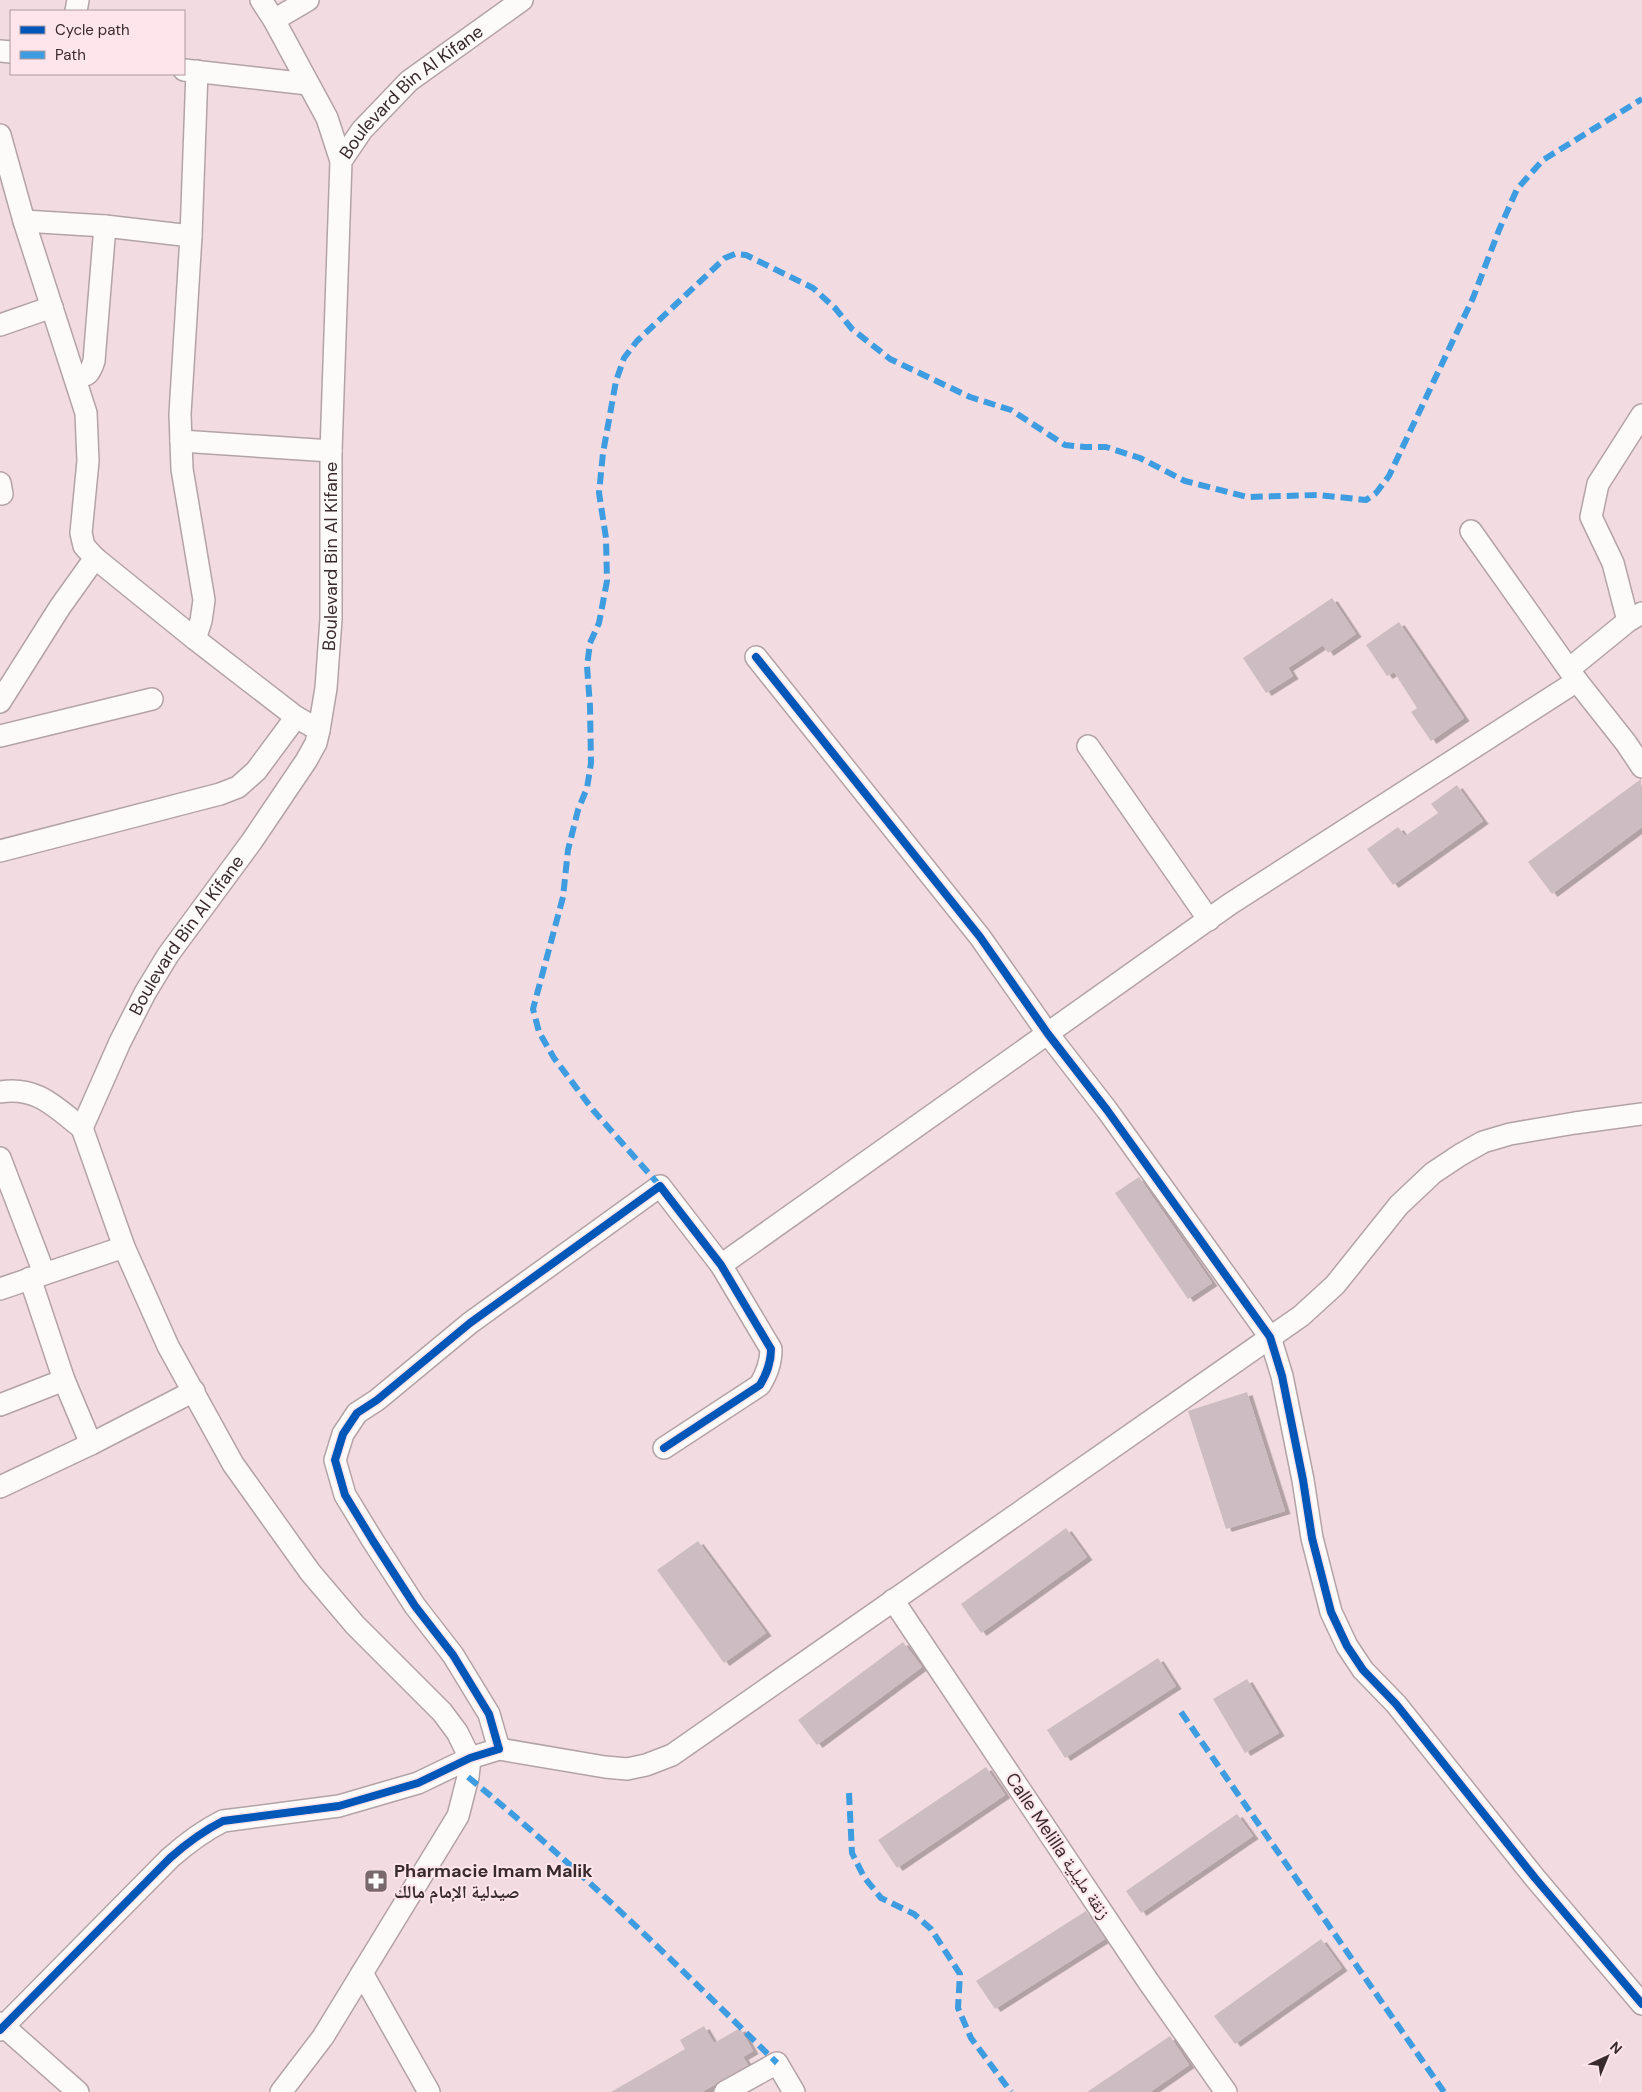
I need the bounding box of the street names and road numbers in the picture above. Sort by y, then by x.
street label: Boulevard Bin Al Kifane [334,20,488,164]
street label: Boulevard Bin Al Kifane [317,462,343,652]
street label: Boulevard Bin Al Kifane [124,850,250,1019]
street label: Calle Melilla زنقة مليلية [1000,1768,1116,1924]

